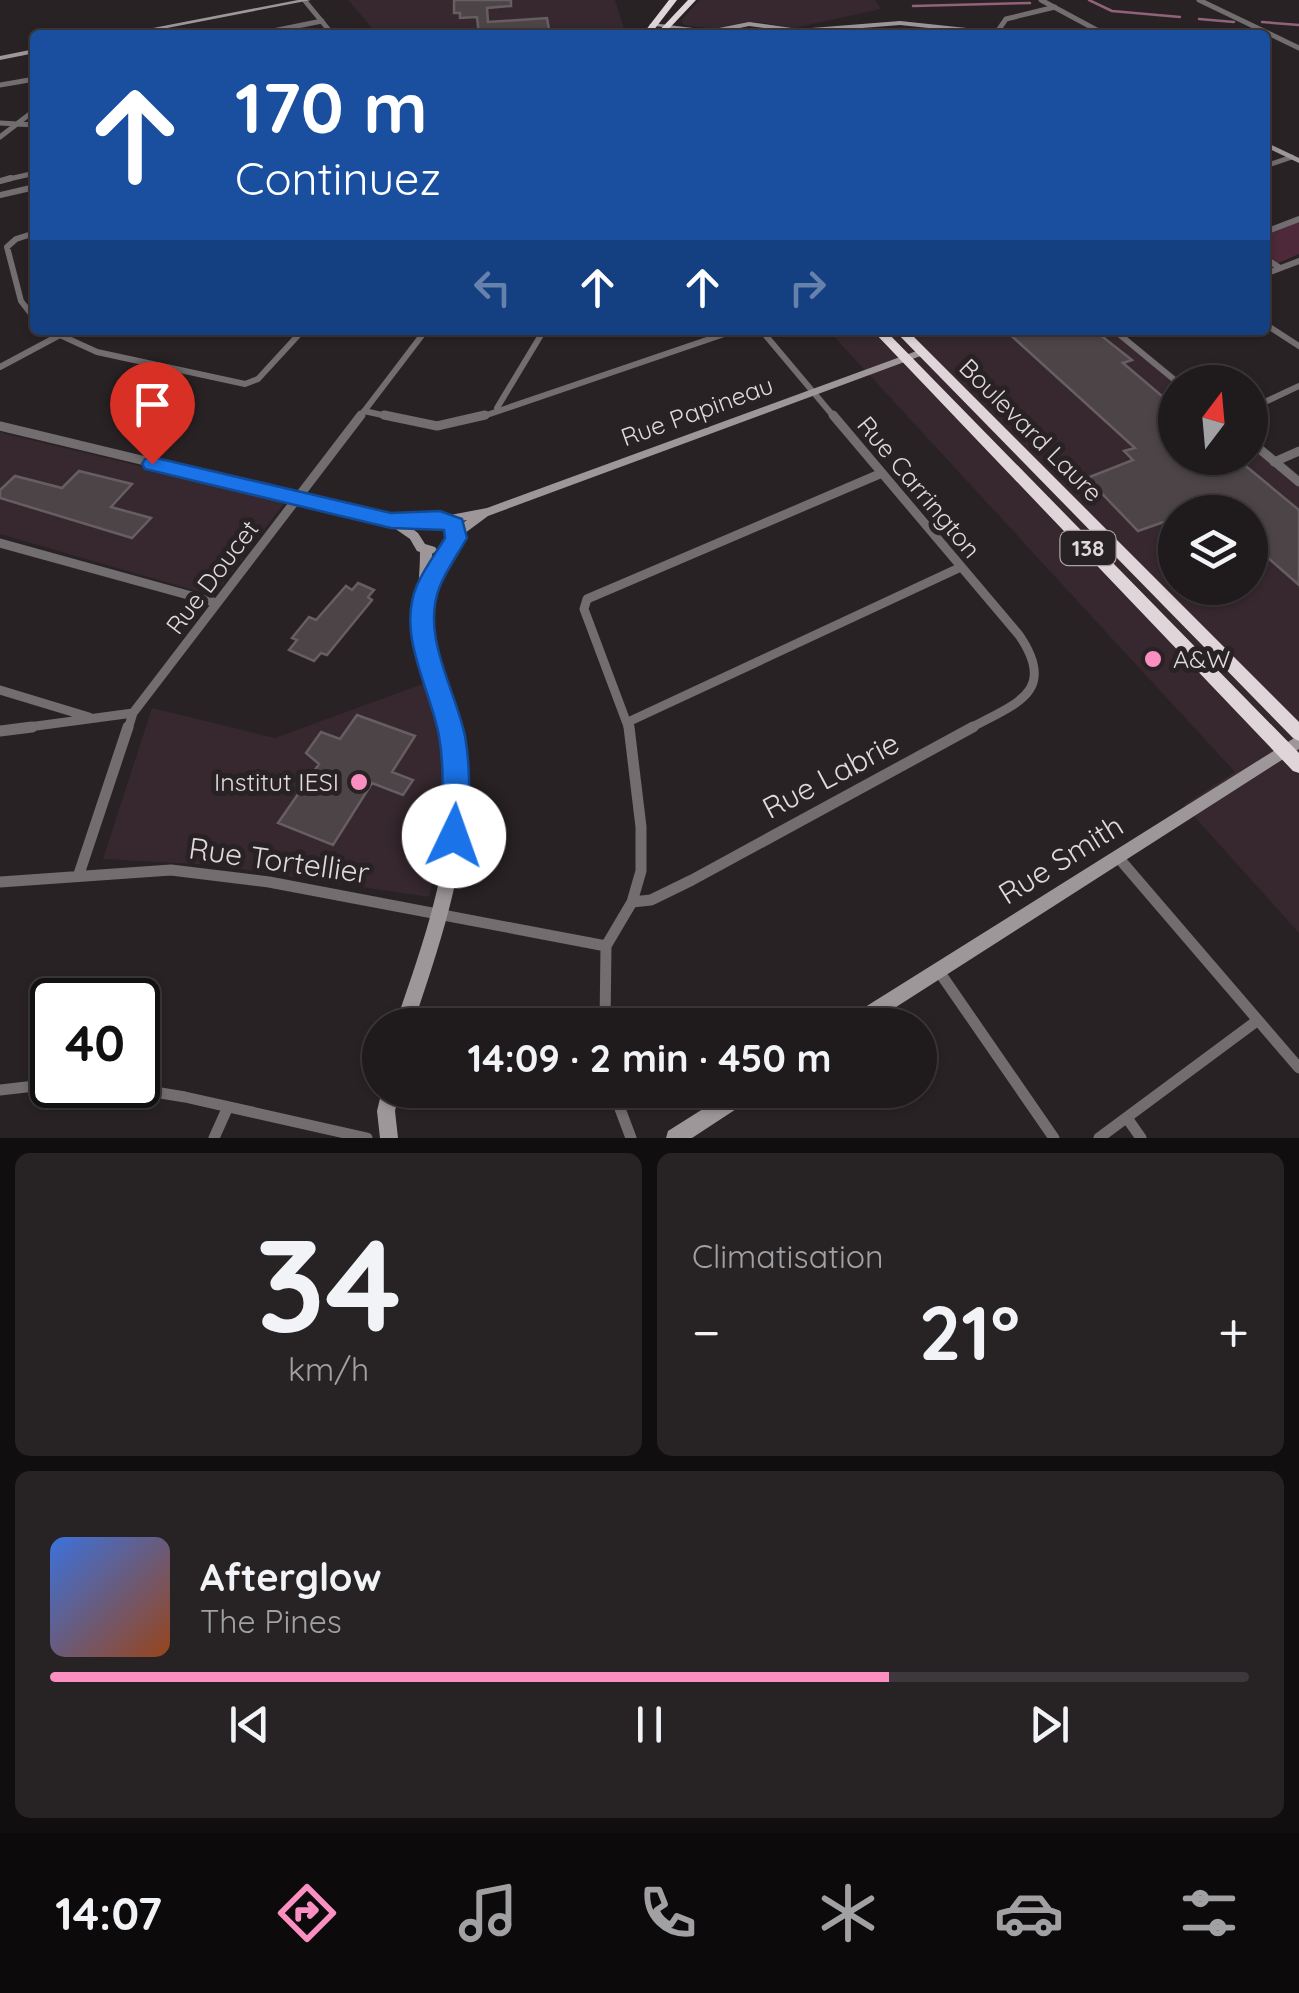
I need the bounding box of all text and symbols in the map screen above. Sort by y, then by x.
text: 170 m [235,63,428,151]
icon: ahead [70,70,200,200]
text: Continuez [235,150,441,206]
icon: left [465,260,520,315]
icon: ahead [570,260,625,315]
icon: ahead [675,260,730,315]
icon: right [780,260,835,315]
street label: Boulevard Laure [953,351,1110,508]
pin [110,362,195,465]
north arrow [1158,365,1268,475]
map controls [1158,365,1268,605]
street label: Rue Papineau [616,369,777,452]
icon: arrive [125,377,180,432]
street label: Rue Carrington [851,409,988,564]
button: layers [1158,495,1268,605]
street label: Rue Doucet [159,514,265,640]
road number: 138 [1060,531,1116,565]
place label: A&W [1173,643,1230,674]
marker: A&W [1142,648,1164,670]
street label: Rue Labrie [756,723,905,827]
place label: Institut IESI [214,766,339,797]
marker: Institut IESI [348,771,370,793]
position arrow [402,784,506,888]
street label: Rue Smith [991,806,1130,912]
street label: Rue Tortellier [186,829,372,892]
speed limit sign: 40 [30,978,160,1108]
text: 14:09 · 2 min · 450 m [467,1034,832,1082]
text: 34 [255,1202,402,1365]
text: Climatisation [692,1236,884,1276]
text: 21° [919,1285,1020,1379]
text: − [692,1297,721,1366]
text: + [1218,1297,1249,1366]
text: km/h [288,1349,369,1389]
text: Afterglow [200,1553,382,1601]
text: The Pines [200,1601,342,1641]
icon: previous [222,1697,277,1752]
icon: pause [622,1697,677,1752]
icon: next [1022,1697,1077,1752]
icon: directions [272,1878,342,1948]
icon: music [453,1878,523,1948]
icon: phone [633,1878,703,1948]
icon: climate [813,1878,883,1948]
icon: car [994,1878,1064,1948]
icon: filters [1174,1878,1244,1948]
text: 14:07 [55,1885,162,1941]

